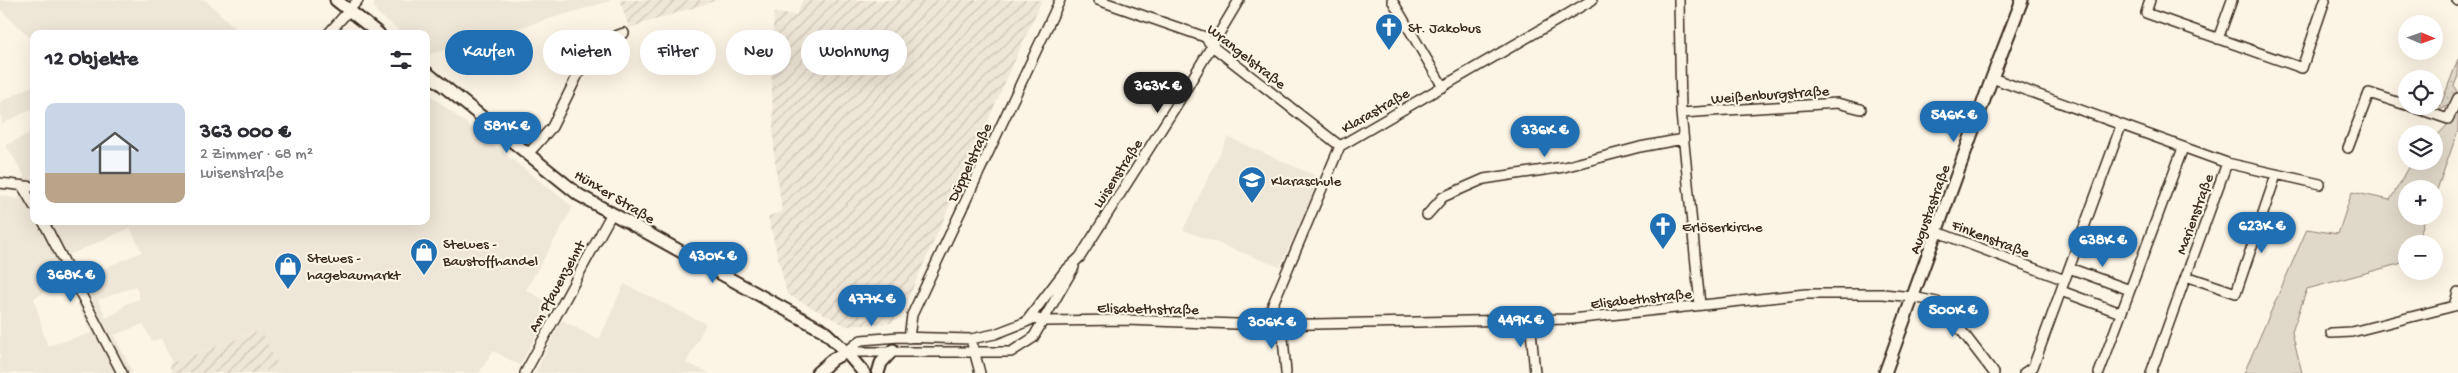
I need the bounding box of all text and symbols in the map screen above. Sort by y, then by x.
church icon: St. Jakobus [1374,12,1404,51]
north arrow [2398,15,2442,60]
map controls [2398,15,2443,280]
place label: St. Jakobus [1408,20,1481,38]
street label: Wrangelstraße [1203,21,1289,94]
chip: Kaufen [445,30,533,75]
chip: Mieten [543,30,630,75]
chip: Filter [640,30,716,75]
chip: Neu [726,30,791,75]
chip: Wohnung [801,30,907,75]
icon: filters [387,46,415,74]
text: 12 Objekte [45,48,138,73]
button: locate [2398,70,2443,115]
pin: 363K € [1117,72,1199,114]
text: 363K € [1135,78,1181,97]
street label: Weißenburgstraße [1710,83,1830,109]
street label: Klarastraße [1339,85,1413,138]
pin: 546K € [1913,100,1995,143]
text: 546K € [1931,107,1977,126]
pin: 581K € [466,112,548,154]
pin: 336K € [1504,116,1586,158]
text: 581K € [484,118,530,137]
street label: Düppelstraße [944,120,997,206]
text: 363 000 € [200,121,291,146]
text: 336K € [1522,122,1568,141]
icon: home [85,123,145,183]
button: layers [2398,125,2443,170]
street label: Luisenstraße [1090,136,1148,212]
text: 2 Zimmer · 68 m² [200,146,313,165]
street label: Augustastraße [1906,162,1955,257]
text: Luisenstraße [200,165,284,184]
school or university icon: Klaraschule [1237,165,1267,204]
street label: Hünxer Straße [570,167,658,229]
street label: Marienstraße [2173,172,2219,257]
place label: Klaraschule [1271,173,1342,191]
button: + [2398,180,2443,225]
church icon: Erlöserkirche [1648,211,1678,250]
pin: 623K € [2221,212,2303,254]
street label: Finkenstraße [1948,216,2032,263]
text: 623K € [2239,218,2285,237]
place label: Erlöserkirche [1682,219,1763,237]
pin: 638K € [2062,226,2144,268]
text: 638K € [2079,232,2127,251]
button: − [2398,235,2443,280]
place label: Stewes - Baustoffhandel [442,236,538,271]
street label: Am Pfauenzehnt [525,236,591,336]
shop icon: Stewes - Baustoffhandel [409,237,439,276]
pin: 430K € [672,242,754,284]
text: 430K € [689,248,737,267]
place label: Stewes - hagebaumarkt [307,250,402,285]
shop icon: Stewes - hagebaumarkt [273,251,303,290]
pin: 368K € [30,260,112,303]
text: 368K € [47,267,95,286]
pin: 477K € [831,284,913,327]
street label: Elisabethstraße [1590,286,1693,314]
text: 477K € [849,291,895,310]
pin: 500K € [1912,296,1994,338]
street label: Elisabethstraße [1097,300,1199,320]
text: 500K € [1929,302,1977,321]
pin: 449K € [1480,306,1562,348]
pin: 306K € [1231,308,1313,350]
text: 449K € [1498,312,1544,331]
text: 306K € [1248,314,1296,333]

